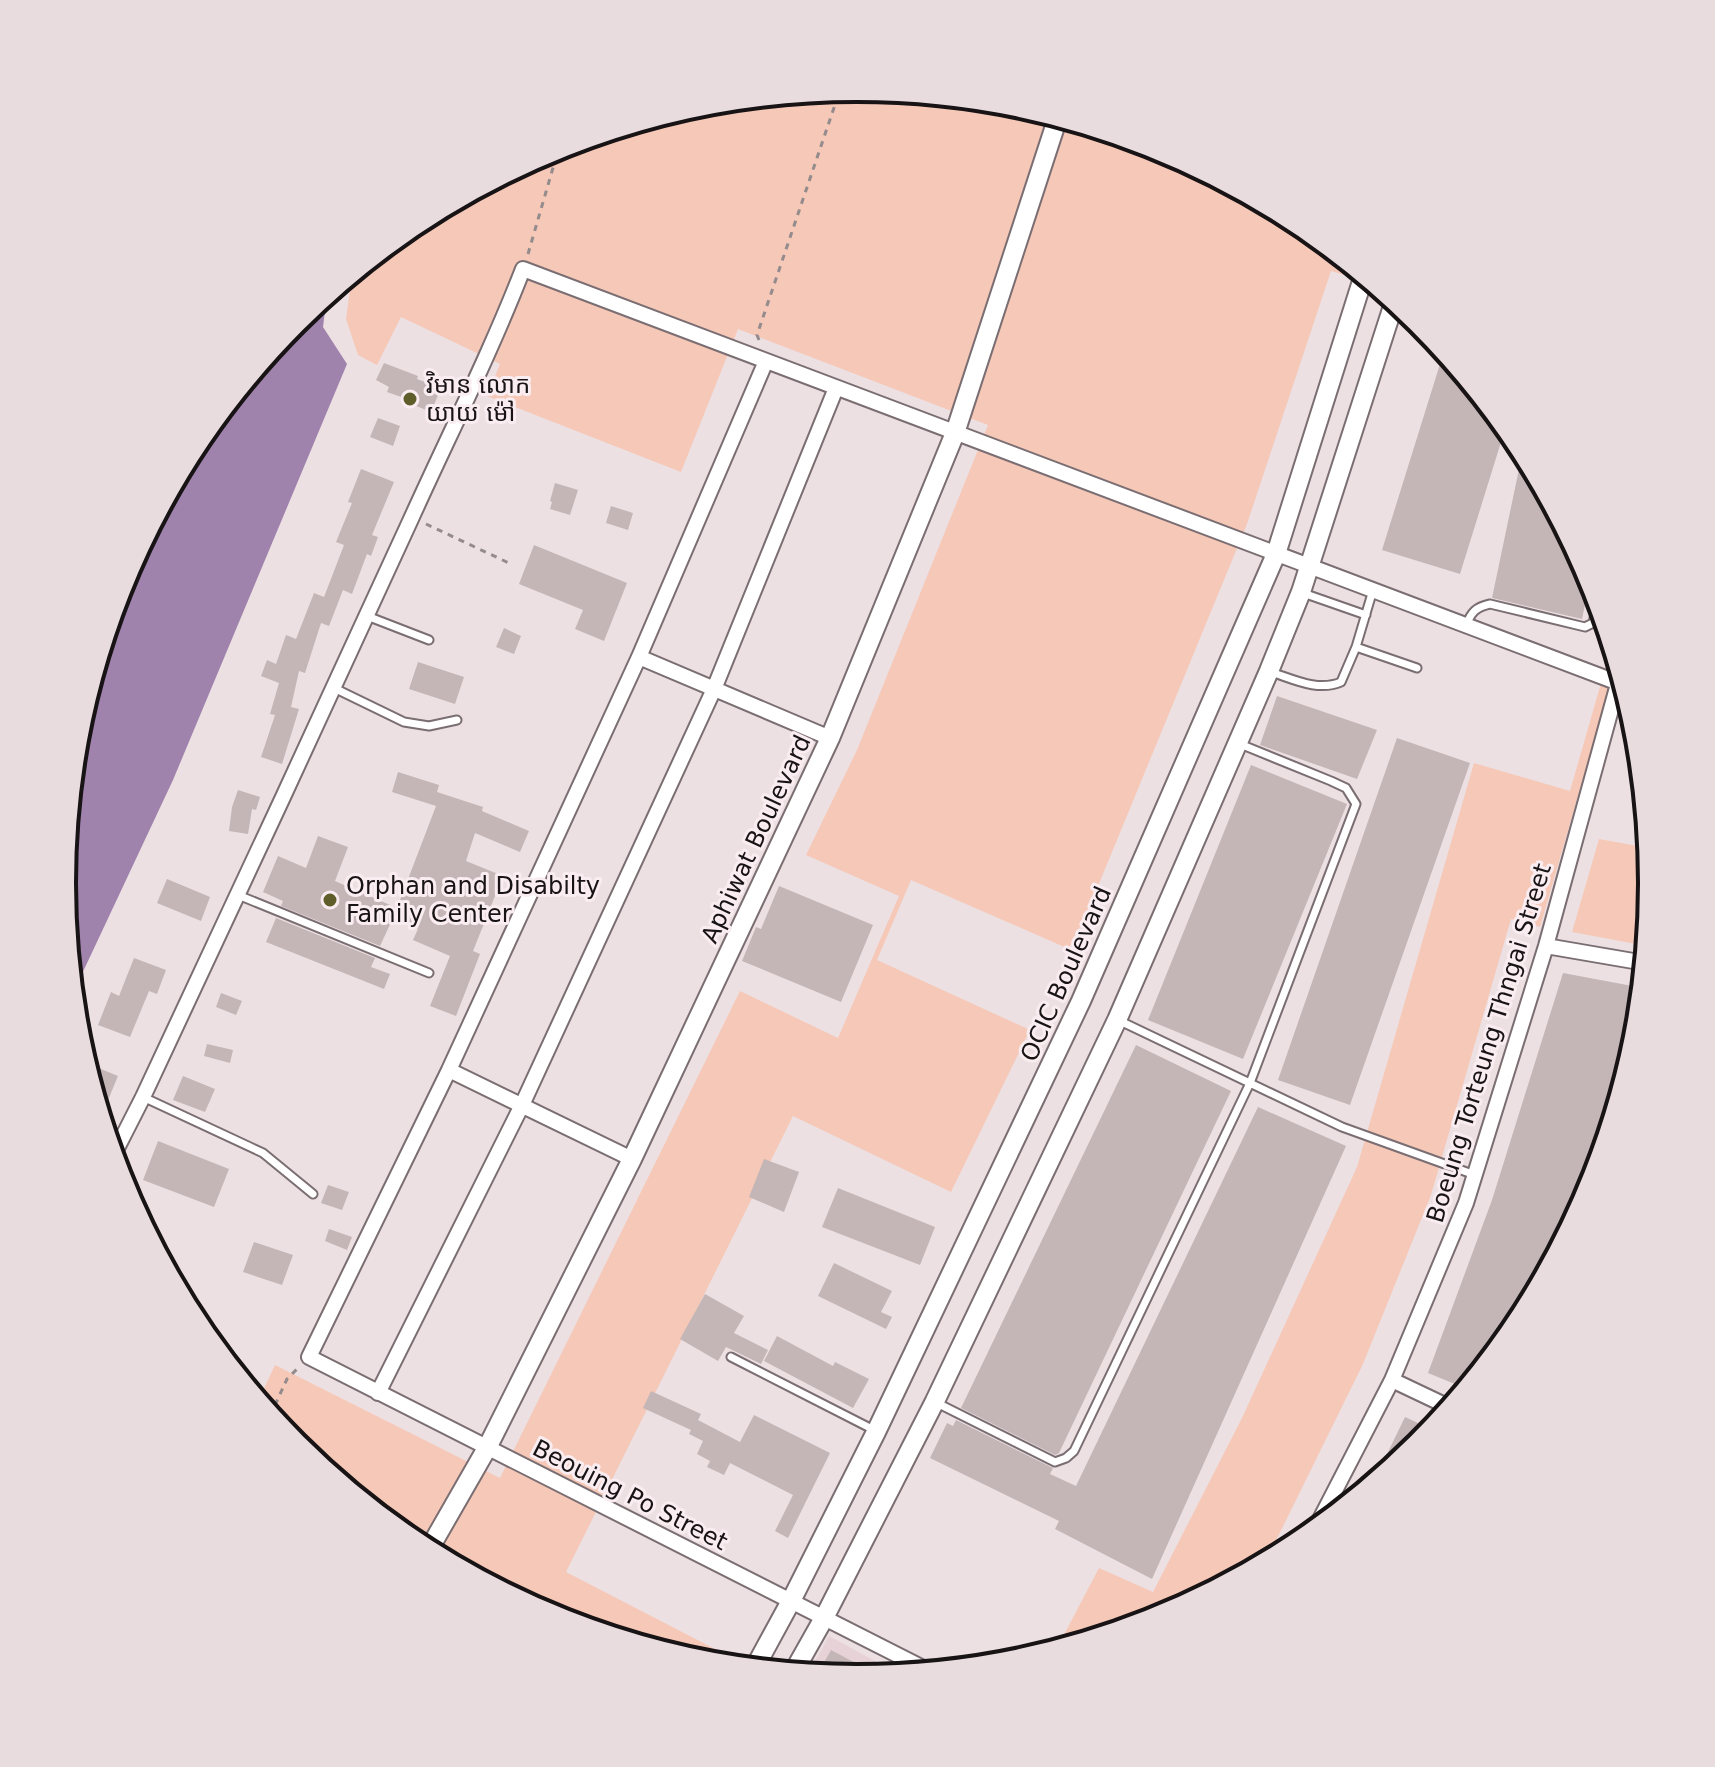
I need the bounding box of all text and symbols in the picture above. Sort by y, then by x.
place label: វិមាន លោក យាយ ម៉ៅ [425,370,530,427]
marker: វិមាន លោក យាយ ម៉ៅ [401,390,419,408]
street label: Aphiwat Boulevard [695,731,817,947]
street label: Boeung Torteung Thngai Street [1421,860,1557,1226]
place label: Orphan and Disabilty Family Center [346,872,600,928]
street label: OCIC Boulevard [1015,882,1117,1066]
marker: Orphan and Disabilty Family Center [321,891,339,909]
street label: Beouing Po Street [528,1434,732,1556]

